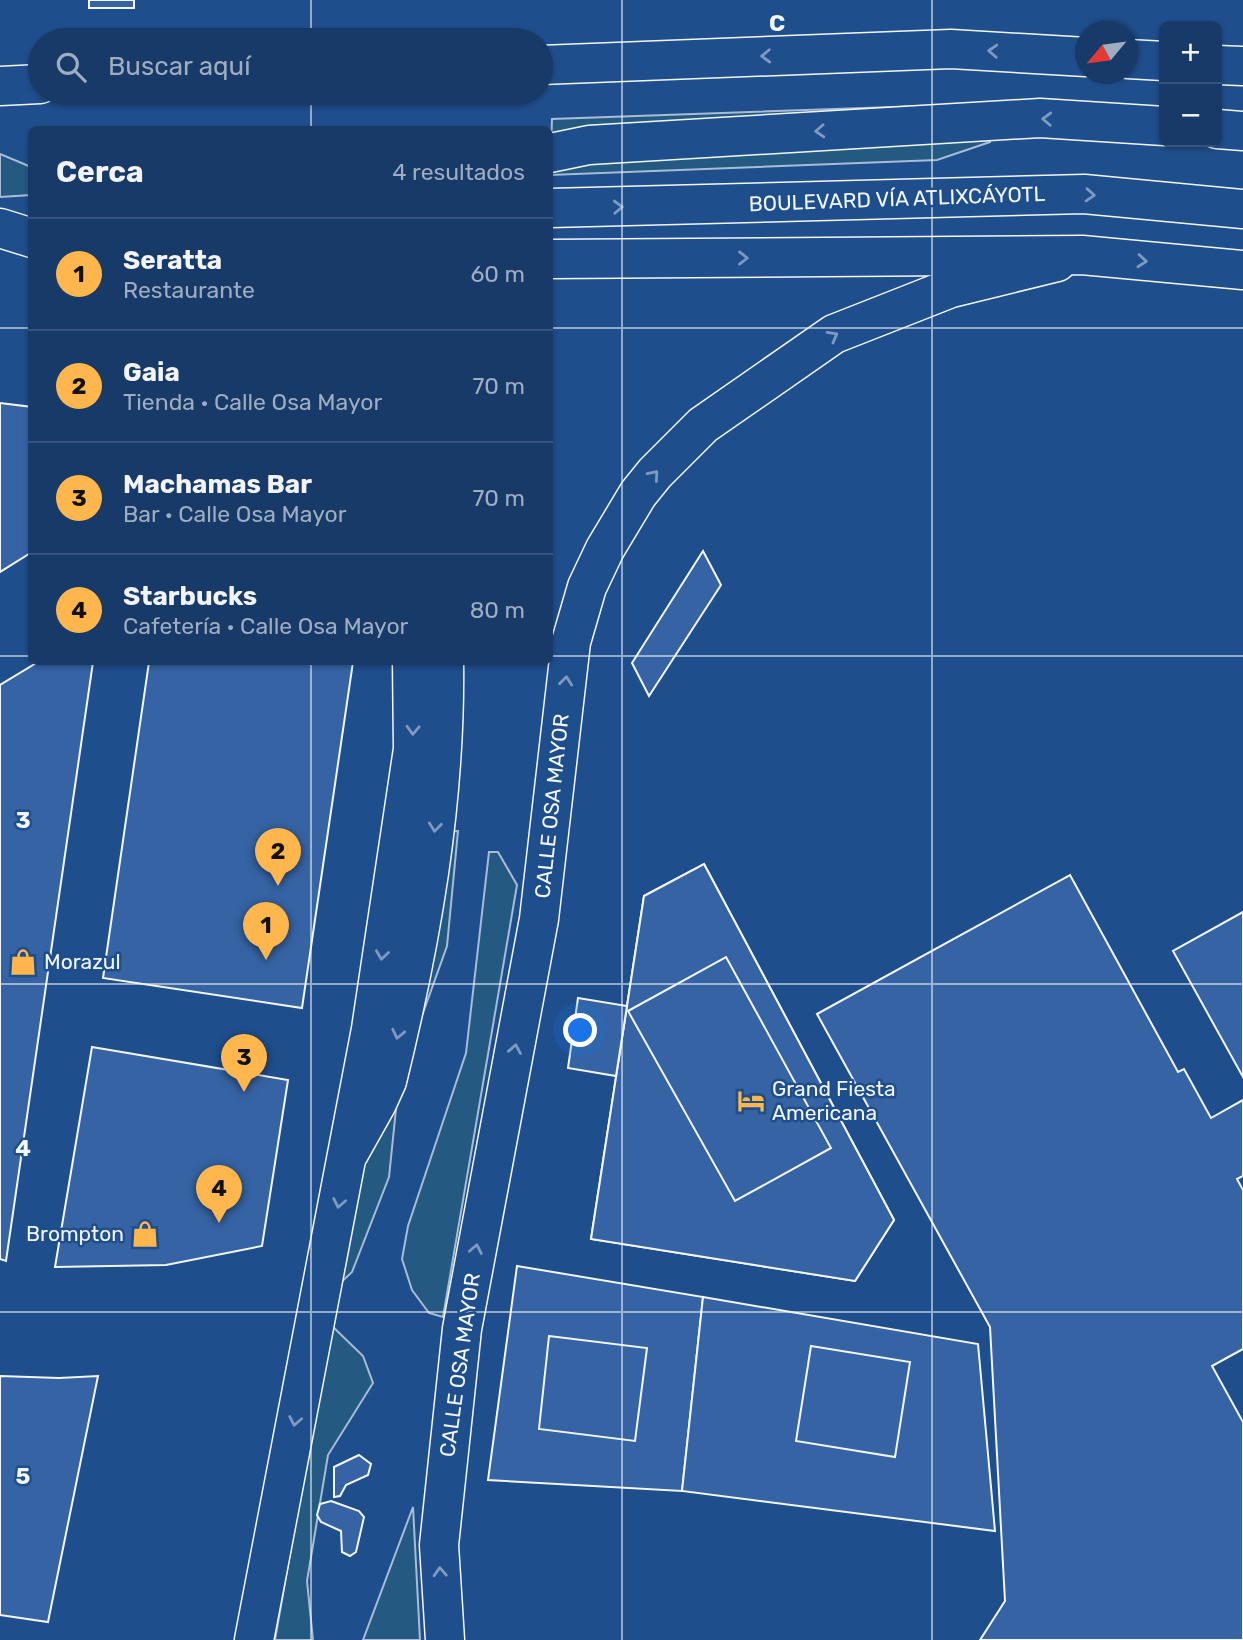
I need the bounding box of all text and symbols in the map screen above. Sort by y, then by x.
text: C [769,9,785,37]
north arrow [1075,21,1138,84]
map controls [1159,21,1222,147]
button: + [1159,21,1222,84]
search box [28,28,553,105]
one-way arrow [987,44,998,59]
icon: search [52,48,90,86]
one-way arrow [760,48,771,63]
text: Buscar aquí [108,51,250,82]
button: − [1159,84,1222,147]
one-way arrow [1041,111,1052,127]
one-way arrow [814,124,825,139]
text: Cerca [56,154,144,190]
text: 4 resultados [392,158,525,186]
street label: BOULEVARD VÍA ATLIXCÁYOTL [748,181,1046,216]
one-way arrow [1085,187,1096,202]
one-way arrow [612,199,623,214]
text: Seratta [123,245,222,276]
one-way arrow [738,250,749,266]
one-way arrow [1137,253,1148,268]
text: 1 [73,260,85,288]
text: 60 m [470,260,525,288]
text: Restaurante [123,276,255,304]
one-way arrow [825,331,838,344]
text: Gaia [123,357,180,388]
text: 2 [72,372,86,400]
text: 70 m [473,372,525,400]
text: Tienda · Calle Osa Mayor [123,388,382,416]
text: Machamas Bar [123,469,312,500]
one-way arrow [646,470,658,483]
text: 3 [71,484,87,512]
text: 70 m [473,484,525,512]
text: Bar · Calle Osa Mayor [123,500,346,528]
text: Starbucks [123,581,257,612]
text: 4 [71,596,87,624]
text: 80 m [470,596,525,624]
text: Cafetería · Calle Osa Mayor [123,612,408,640]
one-way arrow [559,675,574,687]
street label: CALLE OSA MAYOR [529,712,574,899]
one-way arrow [406,724,421,735]
text: 3 [15,806,31,834]
one-way arrow [427,821,442,833]
pin: 2 [255,828,301,886]
pin: 1 [243,902,289,960]
shop icon: Morazul [8,947,38,977]
place label: Morazul [44,949,121,974]
one-way arrow [375,949,390,961]
your location [563,1013,597,1047]
one-way arrow [391,1028,406,1040]
pin: 3 [221,1034,267,1092]
one-way arrow [507,1043,522,1055]
place label: Grand Fiesta Americana [772,1076,896,1125]
hotel icon: Grand Fiesta Americana [736,1086,766,1116]
text: 4 [15,1134,31,1162]
pin: 4 [196,1165,242,1223]
one-way arrow [332,1197,347,1209]
shop icon: Brompton [130,1219,160,1249]
place label: Brompton [26,1221,124,1246]
one-way arrow [468,1243,483,1255]
street label: CALLE OSA MAYOR [434,1271,485,1458]
one-way arrow [288,1415,303,1427]
text: 5 [16,1462,31,1490]
one-way arrow [433,1566,448,1577]

